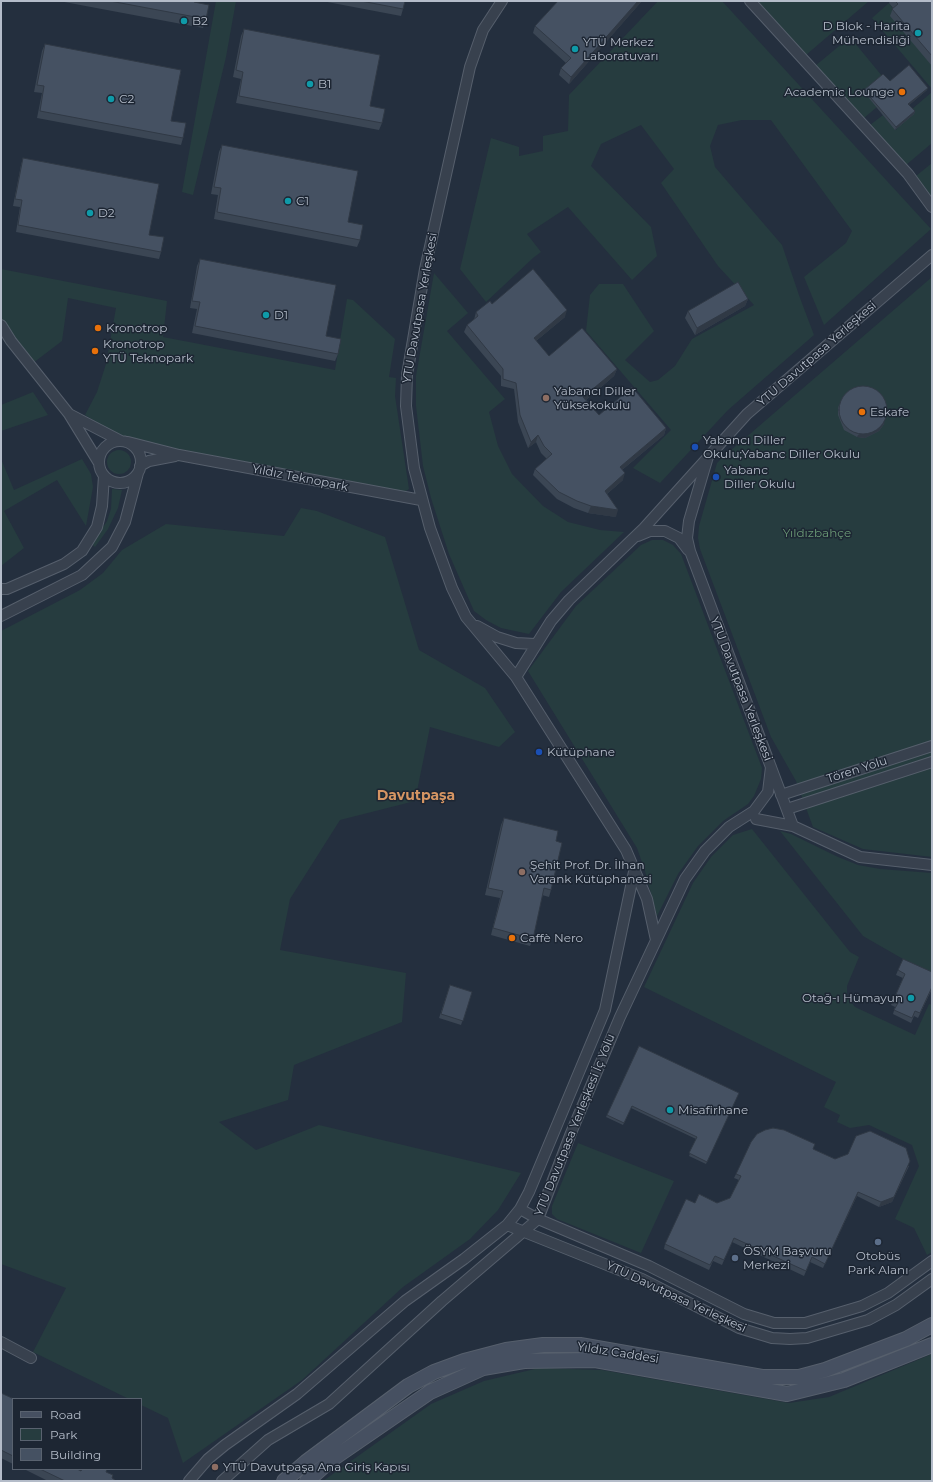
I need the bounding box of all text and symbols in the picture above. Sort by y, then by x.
place label: B2 [192,14,208,28]
marker: B2 [179,16,189,26]
place label: D Blok - Harita Mühendisliği [823,19,910,47]
marker: D Blok - Harita Mühendisliği [913,28,923,38]
place label: YTÜ Merkez Laboratuvarı [583,35,658,63]
marker: YTÜ Merkez Laboratuvarı [570,44,580,54]
place label: B1 [318,77,331,91]
marker: B1 [305,79,315,89]
place label: Academic Lounge [784,85,894,99]
marker: Academic Lounge [897,87,907,97]
place label: C2 [119,92,134,106]
marker: C2 [106,94,116,104]
place label: C1 [296,194,309,208]
marker: C1 [283,196,293,206]
place label: D2 [98,206,115,220]
marker: D2 [85,208,95,218]
street label: YTU Davutpasa Yerleşkesi [400,231,440,385]
street label: YTU Davutpasa Yerleşkesi [755,298,879,410]
place label: D1 [274,308,288,322]
marker: D1 [261,310,271,320]
place label: Kronotrop [106,321,167,335]
marker: Kronotrop [93,323,103,333]
place label: Kronotrop YTÜ Teknopark [103,337,193,365]
marker: Kronotrop YTÜ Teknopark [90,346,100,356]
place label: Yabancı Diller Yüksekokulu [554,384,636,412]
marker: Yabancı Diller Yüksekokulu [541,393,551,403]
place label: Eskafe [870,405,909,419]
marker: Eskafe [857,407,867,417]
place label: Yabancı Diller Okulu;Yabanc Diller Okulu [703,433,860,461]
marker: Yabancı Diller Okulu;Yabanc Diller Okulu [690,442,700,452]
street label: Yıldız Teknopark [251,462,349,494]
place label: Yabanc Diller Okulu [724,463,795,491]
marker: Yabanc Diller Okulu [711,472,721,482]
park label: Yıldızbahçe [783,526,851,540]
street label: YTU Davutpasa Yerleşkesi [707,615,775,763]
place label: Kütüphane [547,745,615,759]
marker: Kütüphane [534,747,544,757]
street label: Tören Yolu [825,753,889,787]
district label: Davutpaşa [377,788,455,804]
place label: Şehit Prof. Dr. İlhan Varank Kütüphanesi [530,858,652,886]
marker: Şehit Prof. Dr. İlhan Varank Kütüphanesi [517,867,527,877]
place label: Caffè Nero [520,931,583,945]
marker: Caffè Nero [507,933,517,943]
place label: Otağ-ı Hümayun [802,991,903,1005]
marker: Otağ-ı Hümayun [906,993,916,1003]
street label: YTÜ Davutpasa Yerleşkesi İç Yolu [532,1032,618,1218]
place label: Misafirhane [678,1103,748,1117]
marker: Misafirhane [665,1105,675,1115]
marker: Otobüs Park Alanı [873,1237,883,1247]
place label: ÖSYM Başvuru Merkezi [743,1244,832,1272]
place label: Otobüs Park Alanı [848,1249,908,1277]
marker: ÖSYM Başvuru Merkezi [730,1253,740,1263]
street label: YTU Davutpasa Yerleşkesi [604,1258,748,1336]
street label: Yıldız Caddesi [576,1339,660,1367]
legend [12,1398,142,1470]
text: Road [50,1407,81,1422]
text: Park [50,1427,77,1442]
text: Building [50,1447,101,1462]
place label: YTÜ Davutpaşa Ana Giriş Kapısı [223,1460,410,1474]
marker: YTÜ Davutpaşa Ana Giriş Kapısı [210,1462,220,1472]

